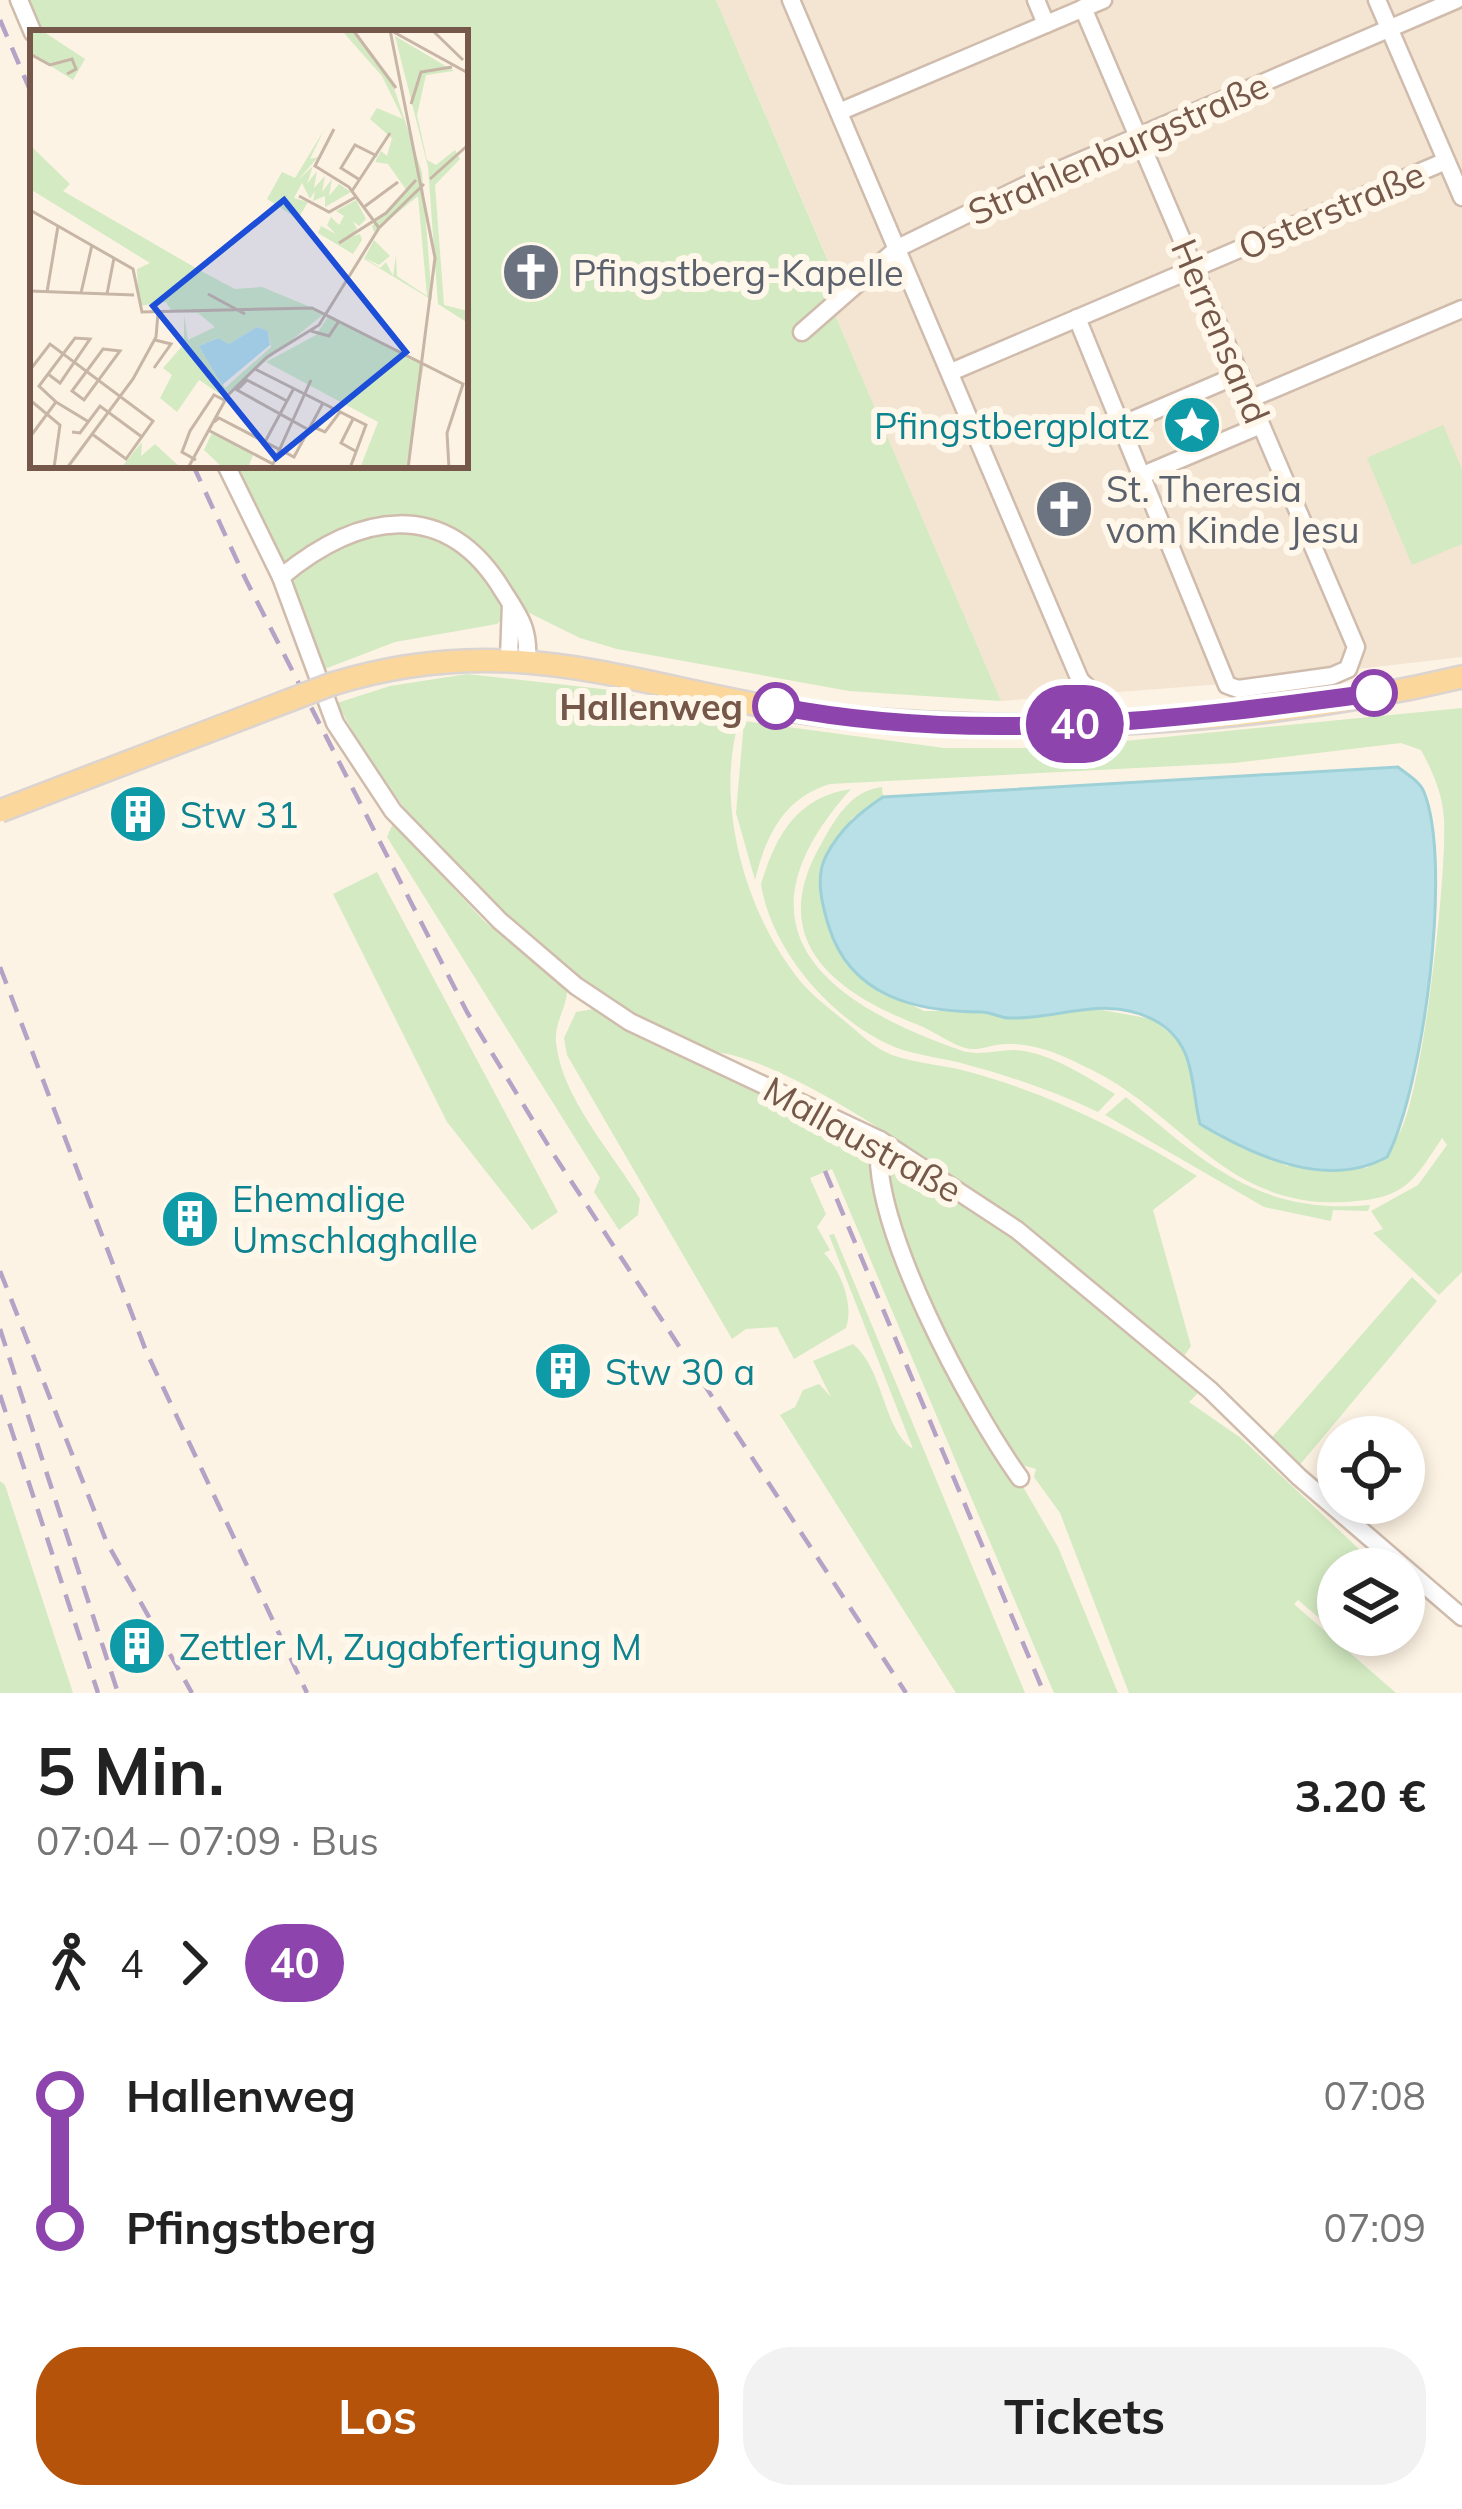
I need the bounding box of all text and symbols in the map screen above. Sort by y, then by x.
inset map [30,30,468,468]
street label: Strahlenburgstraße [961,62,1275,234]
street label: Osterstraße [1231,151,1431,269]
street label: Herrensand [1162,232,1280,430]
church icon: Pfingstberg-Kapelle [500,241,562,303]
place label: Pfingstberg-Kapelle [573,250,904,295]
place icon: Pfingstbergplatz [1161,394,1223,456]
place label: Pfingstbergplatz [874,403,1150,448]
place label: St. Theresia vom Kinde Jesu [1106,466,1360,552]
church icon: St. Theresia vom Kinde Jesu [1033,478,1095,540]
unlabelled marker [1352,671,1396,715]
place label: Hallenweg [559,684,743,729]
marker: Hallenweg [754,684,798,728]
line badge: 40 [1021,685,1129,763]
text: 40 [1050,697,1100,750]
building icon: Stw 31 [107,783,169,845]
place label: Stw 31 [180,792,299,837]
street label: Mallaustraße [756,1066,970,1212]
place label: Ehemalige Umschlaghalle [232,1176,478,1262]
building icon: Ehemalige Umschlaghalle [159,1188,221,1250]
building icon: Stw 30 a [532,1340,594,1402]
place label: Stw 30 a [605,1349,755,1394]
map controls [1317,1416,1425,1656]
button: locate [1317,1416,1425,1524]
button: layers [1317,1548,1425,1656]
building icon: Zettler M, Zugabfertigung M [106,1615,168,1677]
place label: Zettler M, Zugabfertigung M [179,1624,642,1669]
text: 5 Min. [36,1729,225,1812]
text: 3.20 € [1295,1767,1426,1823]
text: 07:04 – 07:09 · Bus [36,1816,379,1865]
icon: walk [36,1930,102,1996]
icon: forward [161,1930,227,1996]
text: 40 [269,1936,320,1989]
text: 4 [120,1939,143,1988]
text: Hallenweg [126,2067,356,2123]
text: 07:08 [1324,2071,1426,2120]
text: Pfingstberg [126,2199,377,2255]
text: 07:09 [1324,2203,1426,2252]
button: Los [36,2347,719,2485]
button: Tickets [743,2347,1426,2485]

